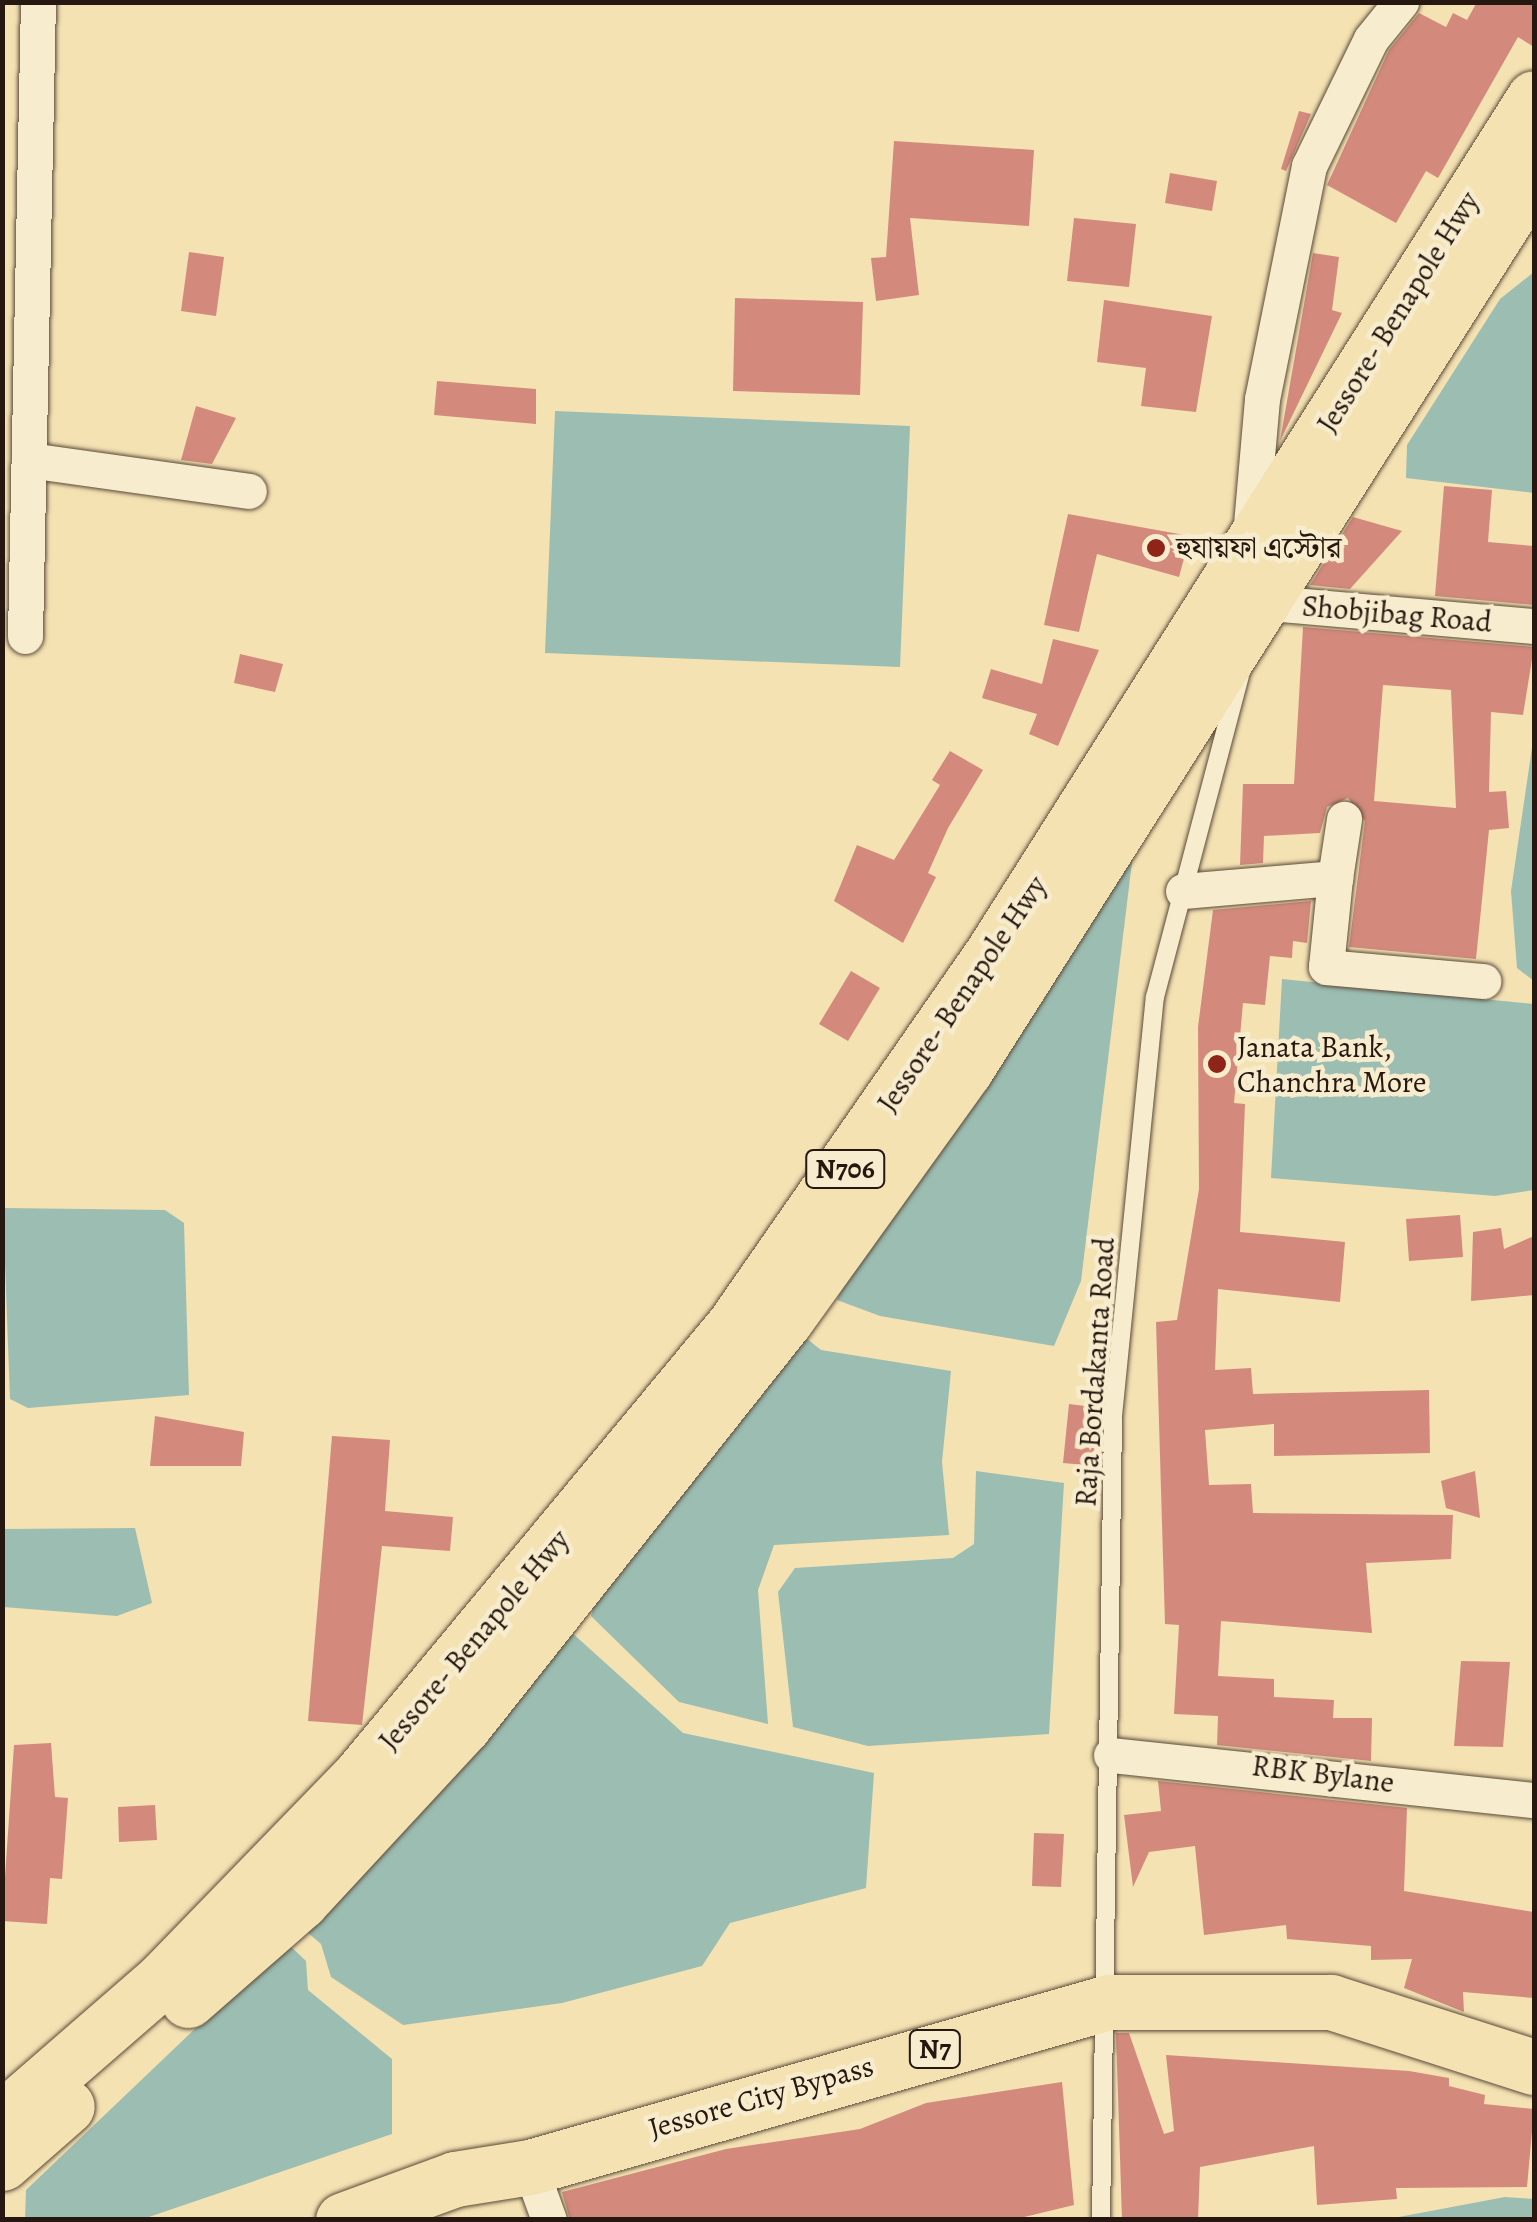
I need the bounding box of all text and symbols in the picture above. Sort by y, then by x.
street label: Jessore- Benapole Hwy [1309,184,1487,440]
place label: হুযায়ফা এস্টোর [1176,530,1342,566]
marker: হুযায়ফা এস্টোর [1145,537,1167,559]
street label: Shobjibag Road [1301,588,1493,640]
street label: Jessore- Benapole Hwy [869,869,1055,1119]
place label: Janata Bank, Chanchra More [1237,1029,1426,1100]
marker: Janata Bank, Chanchra More [1206,1053,1228,1075]
road number: N706 [805,1146,885,1192]
street label: Raja Bordakanta Road [1068,1236,1122,1508]
street label: Jessore- Benapole Hwy [371,1522,577,1758]
street label: RBK Bylane [1250,1747,1396,1801]
road number: N7 [908,2026,962,2072]
street label: Jessore City Bypass [644,2048,878,2146]

